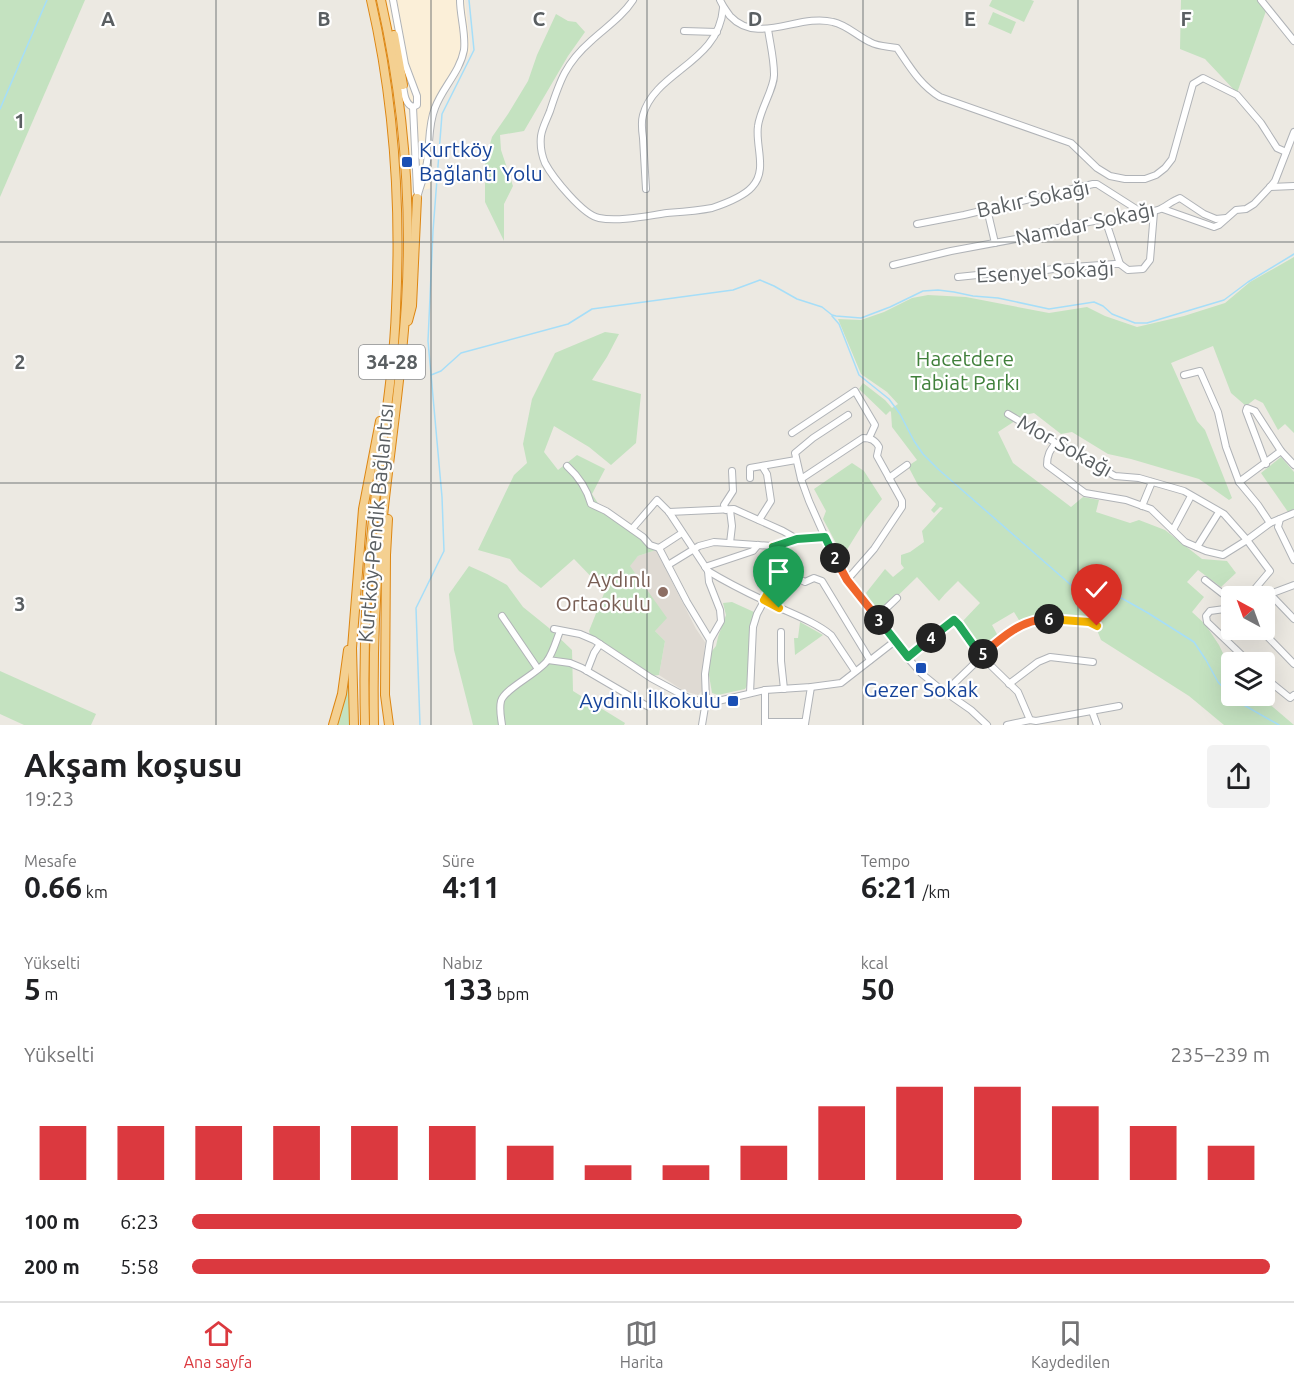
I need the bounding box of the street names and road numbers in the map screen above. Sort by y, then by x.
street label: Bakır Sokağı [974,174,1091,222]
street label: Namdar Sokağı [1013,197,1157,249]
street label: Esenyel Sokağı [975,255,1115,287]
road number: 34-28 [359,345,425,379]
street label: Kurtköy-Pendik Bağlantısı [353,402,397,644]
street label: Mor Sokağı [1014,409,1117,481]

